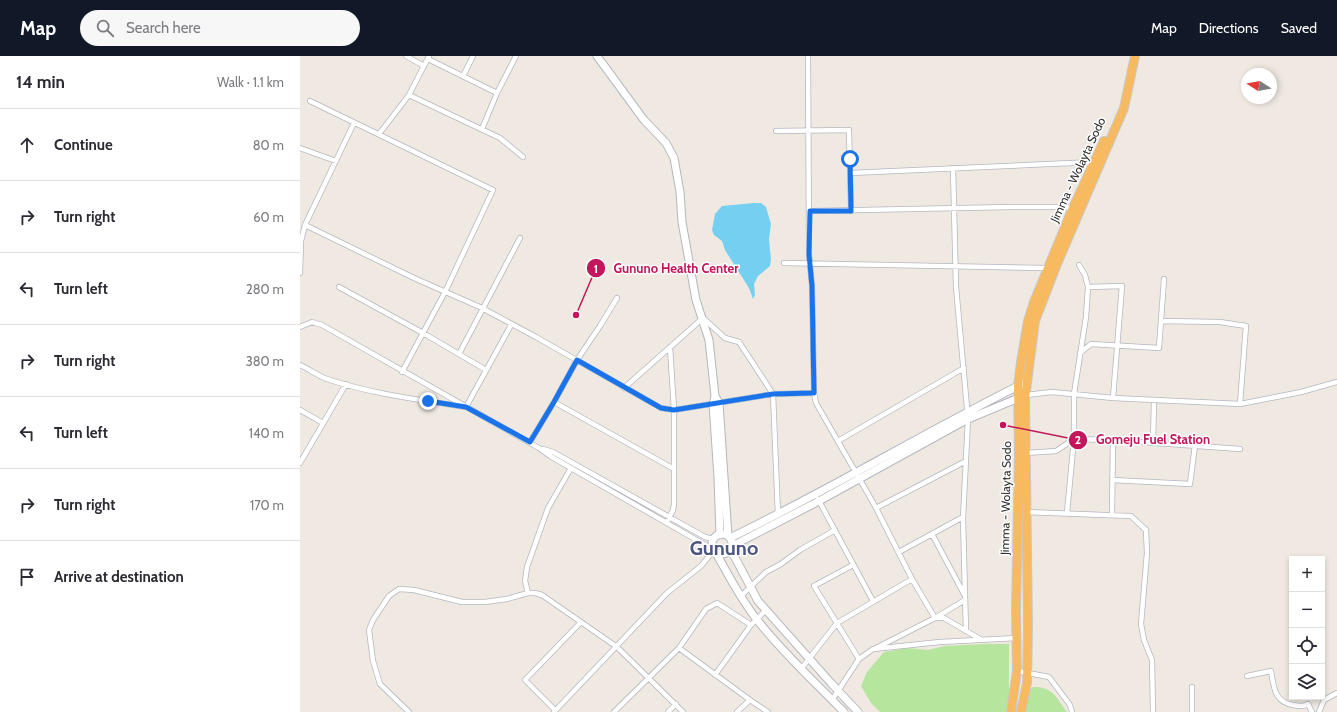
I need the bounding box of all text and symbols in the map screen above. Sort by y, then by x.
search box [80,10,360,46]
text: Map [20,17,56,40]
icon: search [94,17,116,39]
text: Search here [126,19,201,37]
text: Map [1151,19,1177,37]
text: Directions [1199,19,1259,37]
text: Saved [1281,19,1317,37]
north arrow [1241,68,1277,104]
text: 14 min [16,72,65,92]
text: Walk · 1.1 km [217,74,284,90]
street label: Jimma - Wolayta Sodo [1046,115,1109,226]
icon: ahead [16,134,38,156]
text: Continue [54,136,113,154]
text: 80 m [253,137,284,153]
route start [841,150,859,168]
icon: right [16,206,38,228]
text: Turn right [54,208,115,226]
text: 60 m [253,209,284,225]
callout: Gununo Health Center [586,256,747,281]
text: Gununo Health Center [614,260,739,276]
text: 1 [594,261,598,276]
icon: left [16,278,38,300]
text: Turn left [54,280,108,298]
text: 280 m [246,281,284,297]
icon: right [16,350,38,372]
text: Turn right [54,352,115,370]
text: 380 m [246,353,284,369]
route end [419,392,437,410]
icon: left [16,422,38,444]
text: Turn left [54,424,108,442]
text: 140 m [249,425,284,441]
callout: Gomeju Fuel Station [1068,427,1218,452]
text: Gomeju Fuel Station [1096,431,1210,447]
text: 2 [1075,432,1081,447]
street label: Jimma - Wolayta Sodo [997,440,1014,556]
icon: right [16,494,38,516]
text: Turn right [54,496,115,514]
text: 170 m [250,497,284,513]
district label: Gununo [690,536,758,560]
map controls [1289,556,1325,700]
button: + [1289,556,1325,592]
icon: arrive [16,566,38,588]
text: Arrive at destination [54,568,184,586]
button: − [1289,592,1325,628]
button: locate [1289,628,1325,664]
button: layers [1289,664,1325,700]

